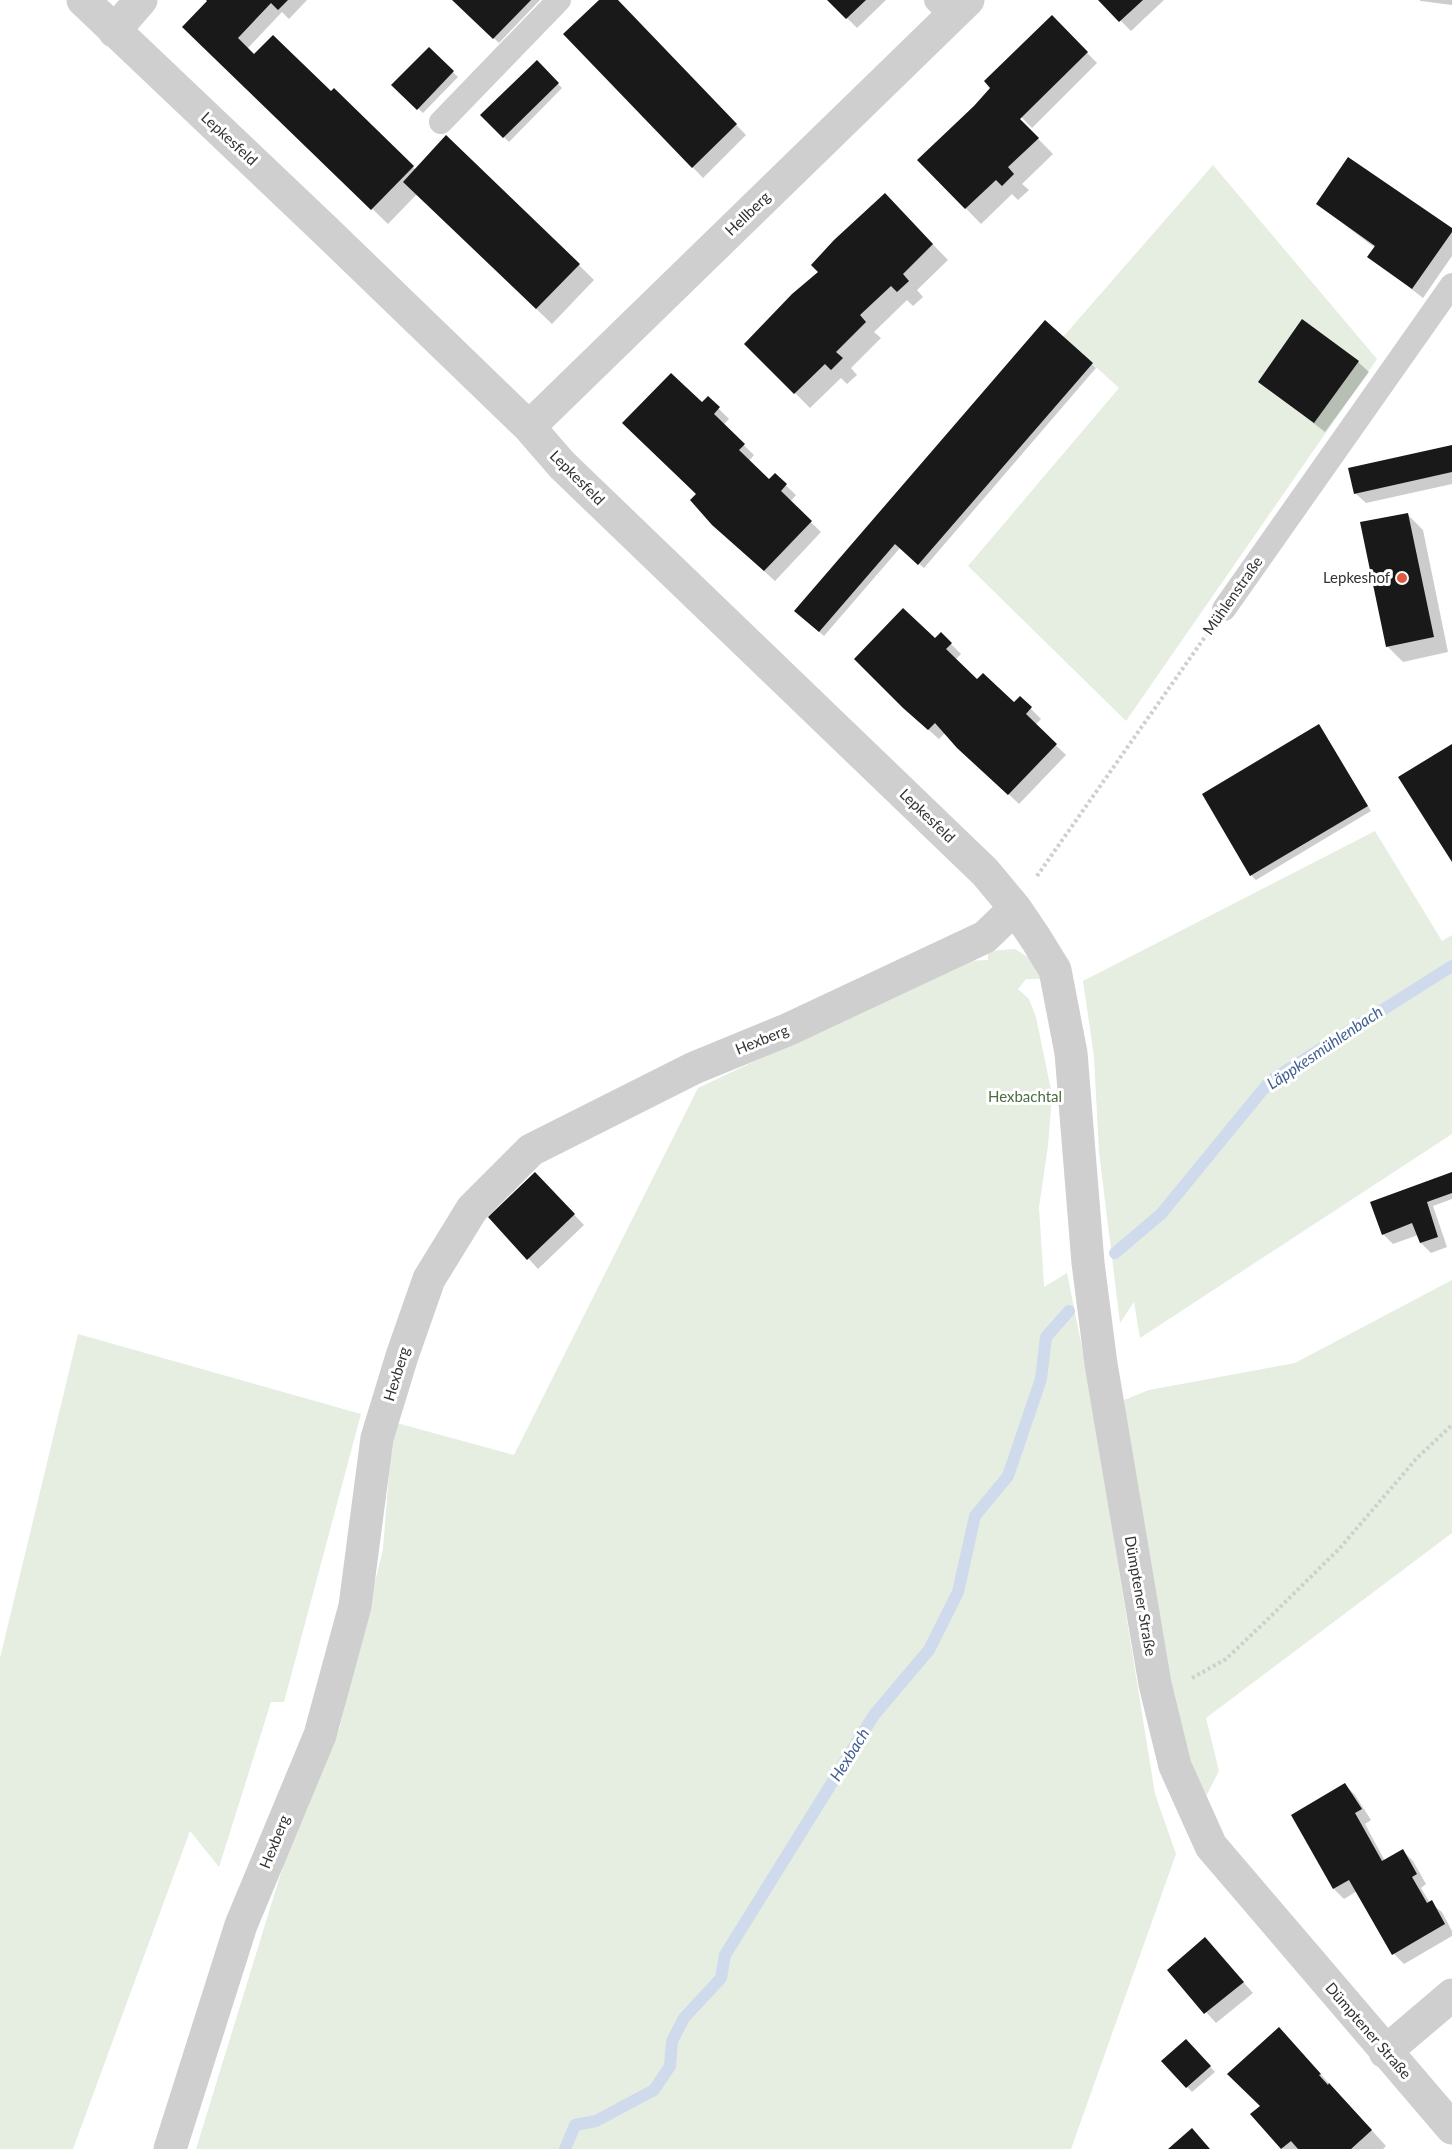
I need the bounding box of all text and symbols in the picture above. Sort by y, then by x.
street label: Lepkesfeld [197,109,261,169]
street label: Hellberg [722,188,774,240]
street label: Lepkesfeld [546,447,608,509]
street label: Mühlenstraße [1199,553,1267,639]
place label: Lepkeshof [1323,569,1390,587]
marker: Lepkeshof [1395,571,1409,585]
street label: Lepkesfeld [896,785,958,847]
water label: Läppkesmühlenbach [1264,1002,1386,1094]
street label: Hexberg [733,1021,791,1059]
park label: Hexbachtal [988,1088,1062,1106]
street label: Hexberg [380,1345,414,1403]
street label: Dümptener Straße [1121,1534,1159,1658]
water label: Hexbach [826,1725,874,1785]
street label: Hexberg [256,1813,294,1871]
street label: Dümptener Straße [1321,1979,1415,2083]

